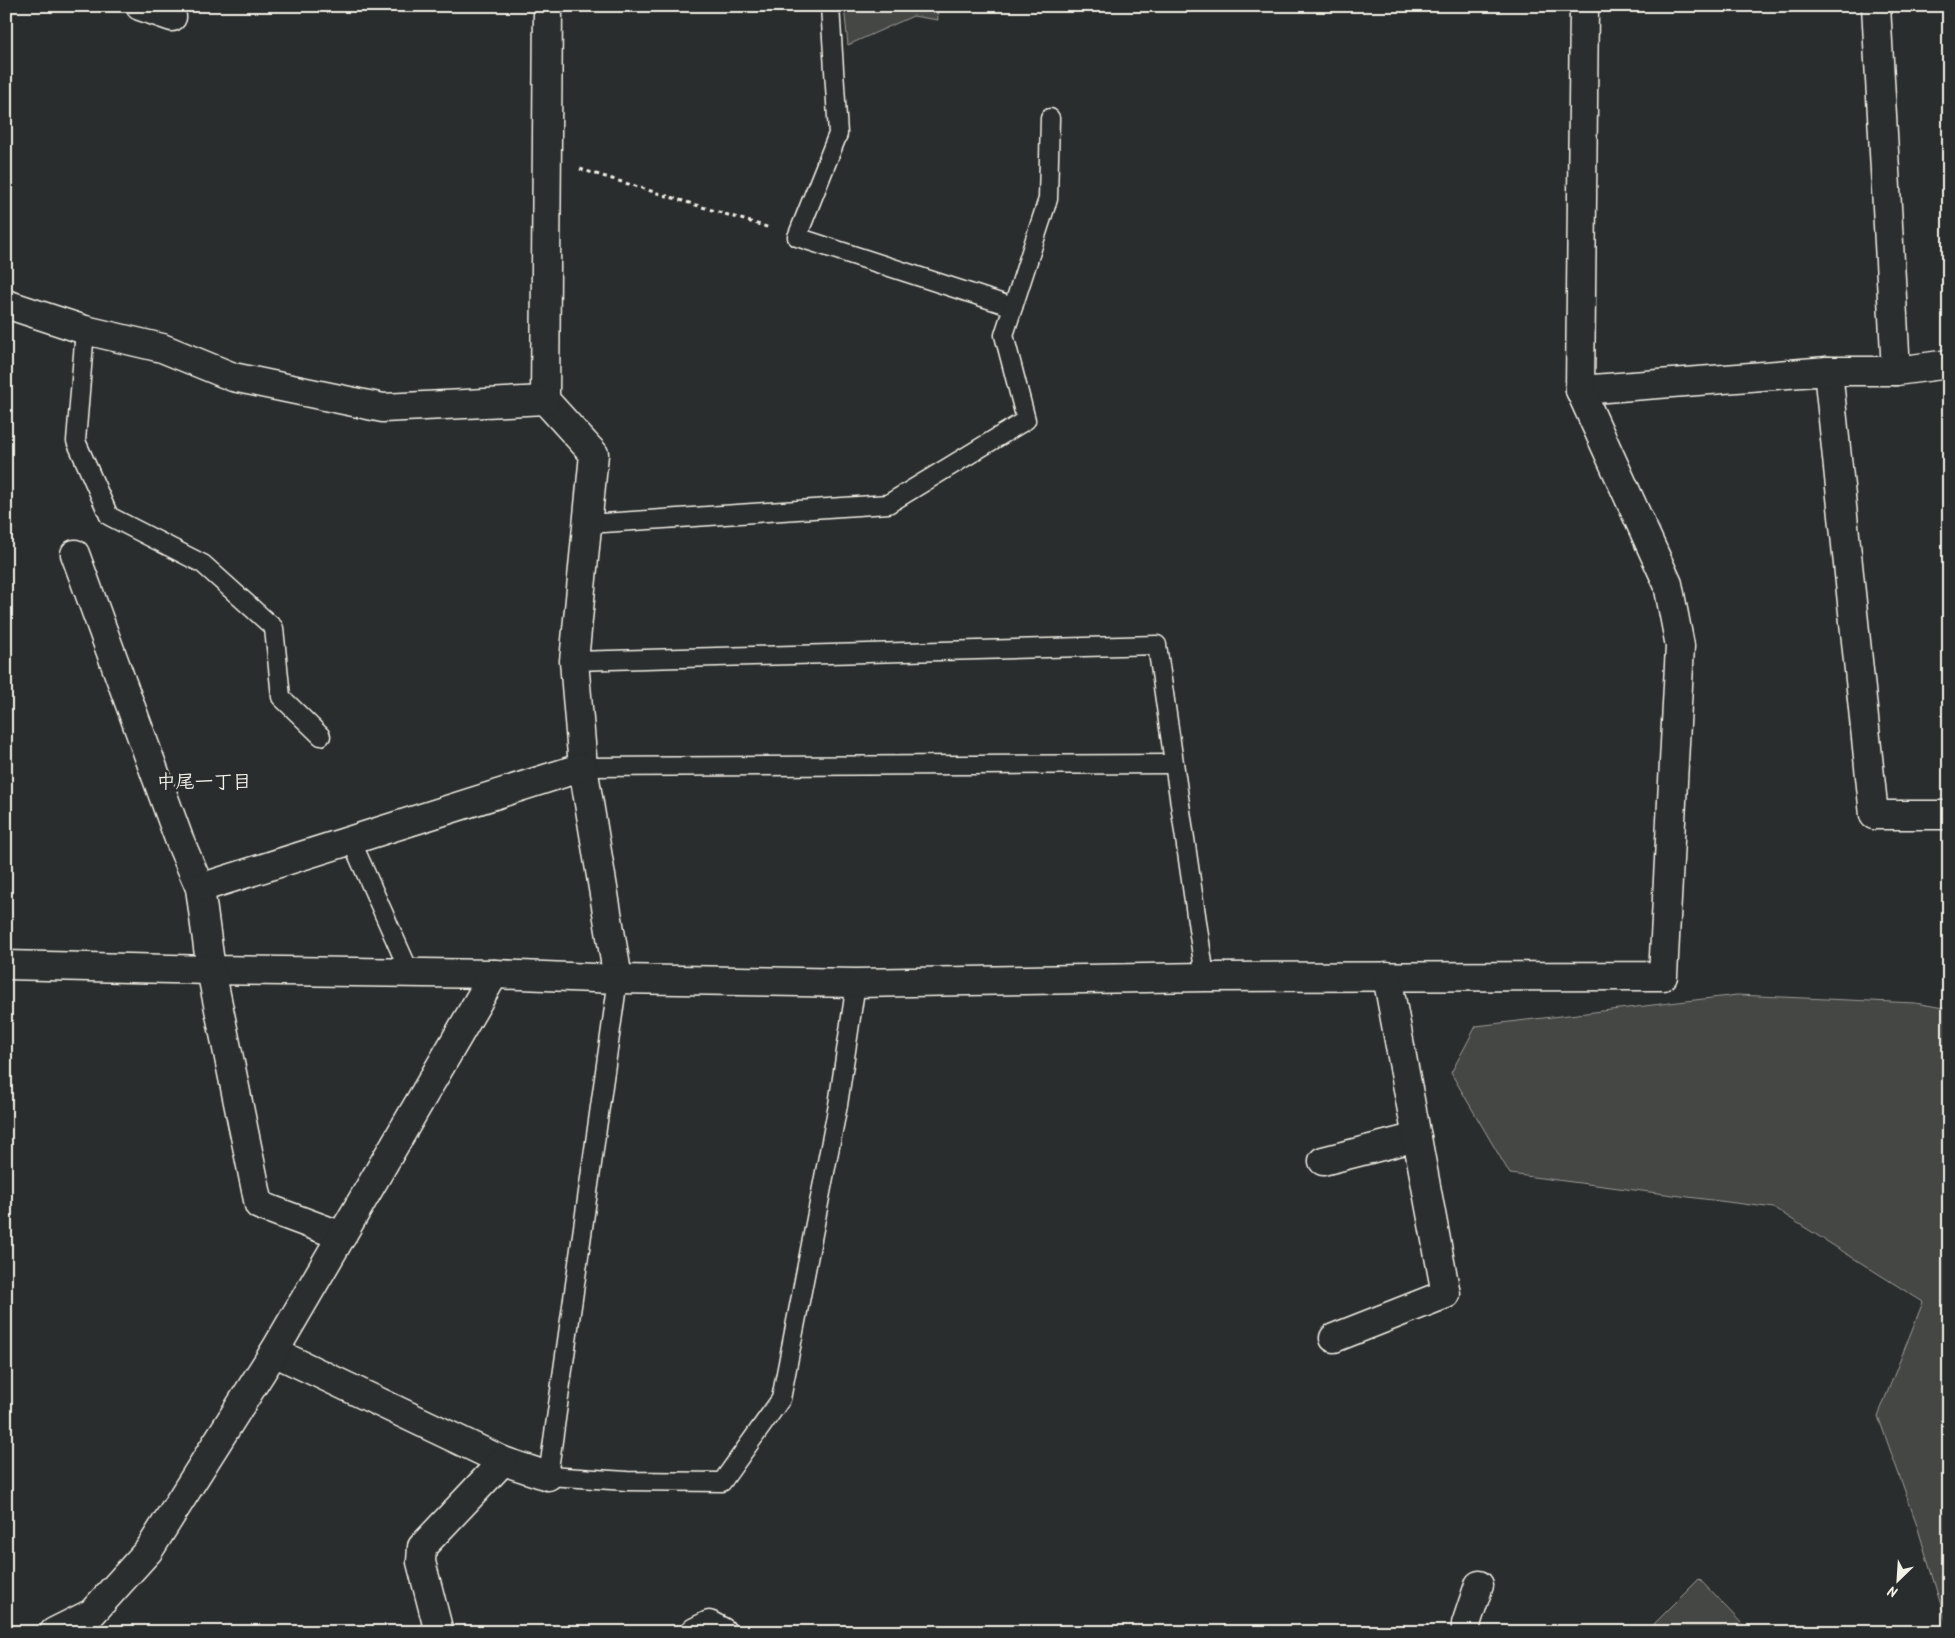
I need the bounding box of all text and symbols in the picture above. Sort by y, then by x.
district label: 中尾一丁目 [156,768,252,798]
north arrow [1872,1556,1922,1606]
text: N [1884,1579,1902,1603]

